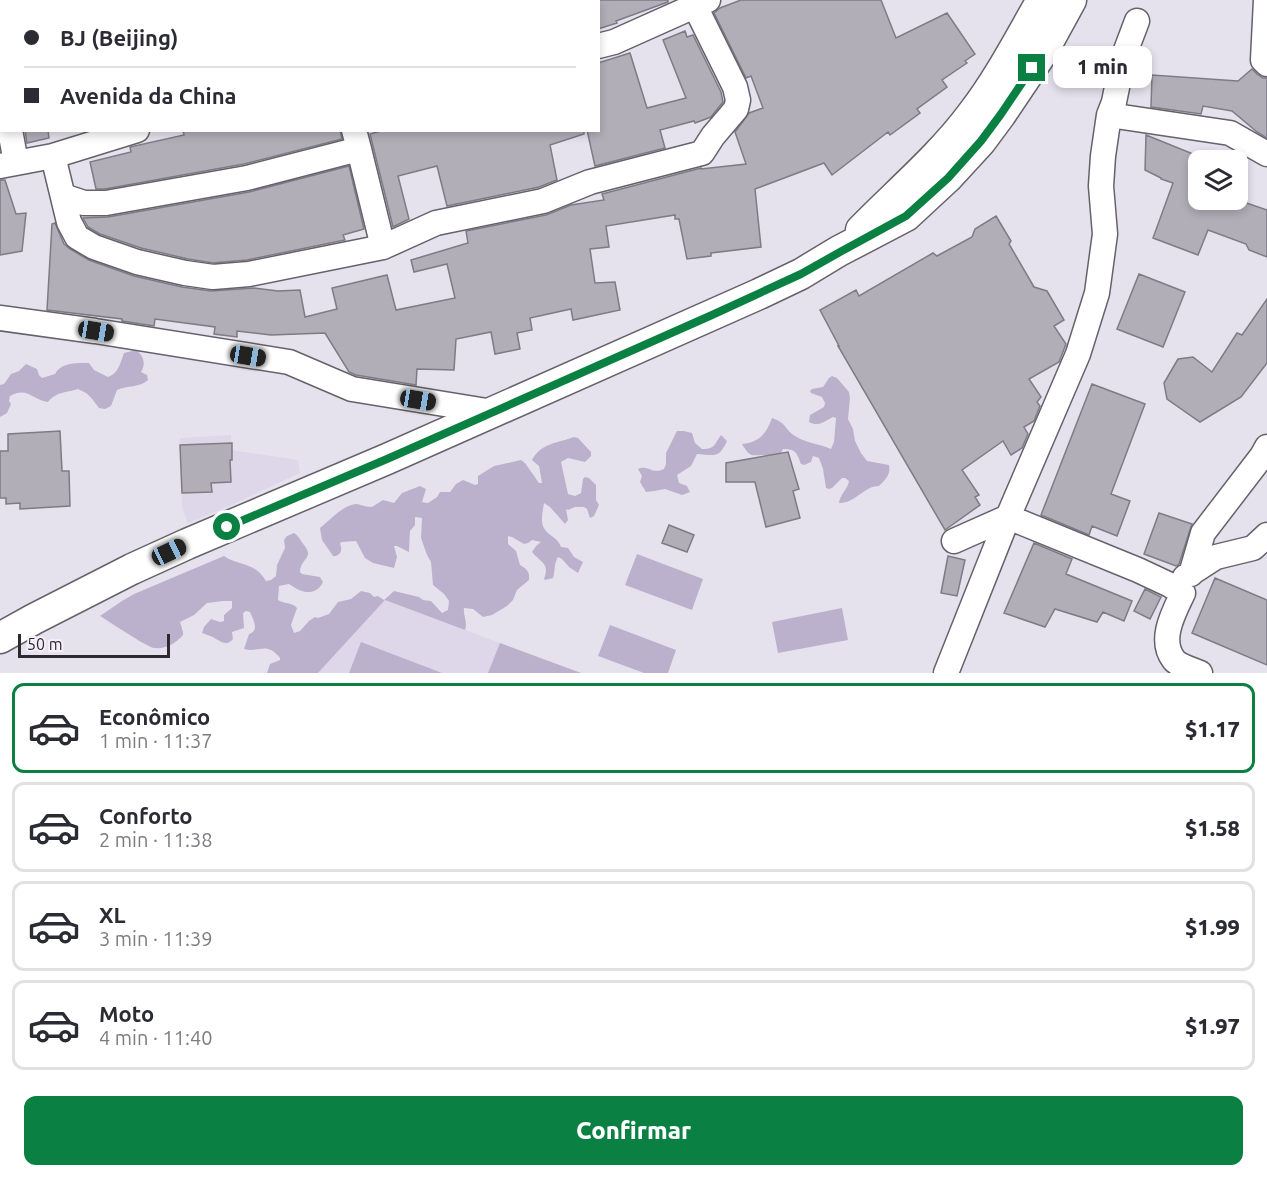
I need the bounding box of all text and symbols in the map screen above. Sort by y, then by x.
text: BJ (Beijing) [60,25,178,50]
callout: 1 min [1053,47,1152,89]
route end [1018,54,1045,81]
text: 1 min [1077,55,1128,78]
text: Avenida da China [60,83,237,108]
map controls [1188,150,1248,210]
button: layers [1188,150,1248,210]
car [77,319,115,343]
car [229,344,267,368]
car [399,388,437,412]
route start [213,513,240,540]
car [149,536,189,568]
scale bar [18,631,170,658]
text: 50 m [27,635,63,653]
icon: car [27,701,81,755]
text: Econômico [99,704,210,729]
text: $1.17 [1185,716,1240,741]
text: 1 min · 11:37 [99,729,213,752]
icon: car [27,800,81,854]
text: Conforto [99,803,193,828]
text: $1.58 [1185,815,1240,840]
text: 2 min · 11:38 [99,828,213,851]
icon: car [27,899,81,953]
text: XL [99,902,126,927]
text: $1.99 [1185,914,1240,939]
text: 3 min · 11:39 [99,927,213,950]
icon: car [27,998,81,1052]
text: Moto [99,1001,154,1026]
text: $1.97 [1185,1013,1240,1038]
text: 4 min · 11:40 [99,1026,213,1049]
button: Confirmar [24,1096,1243,1165]

